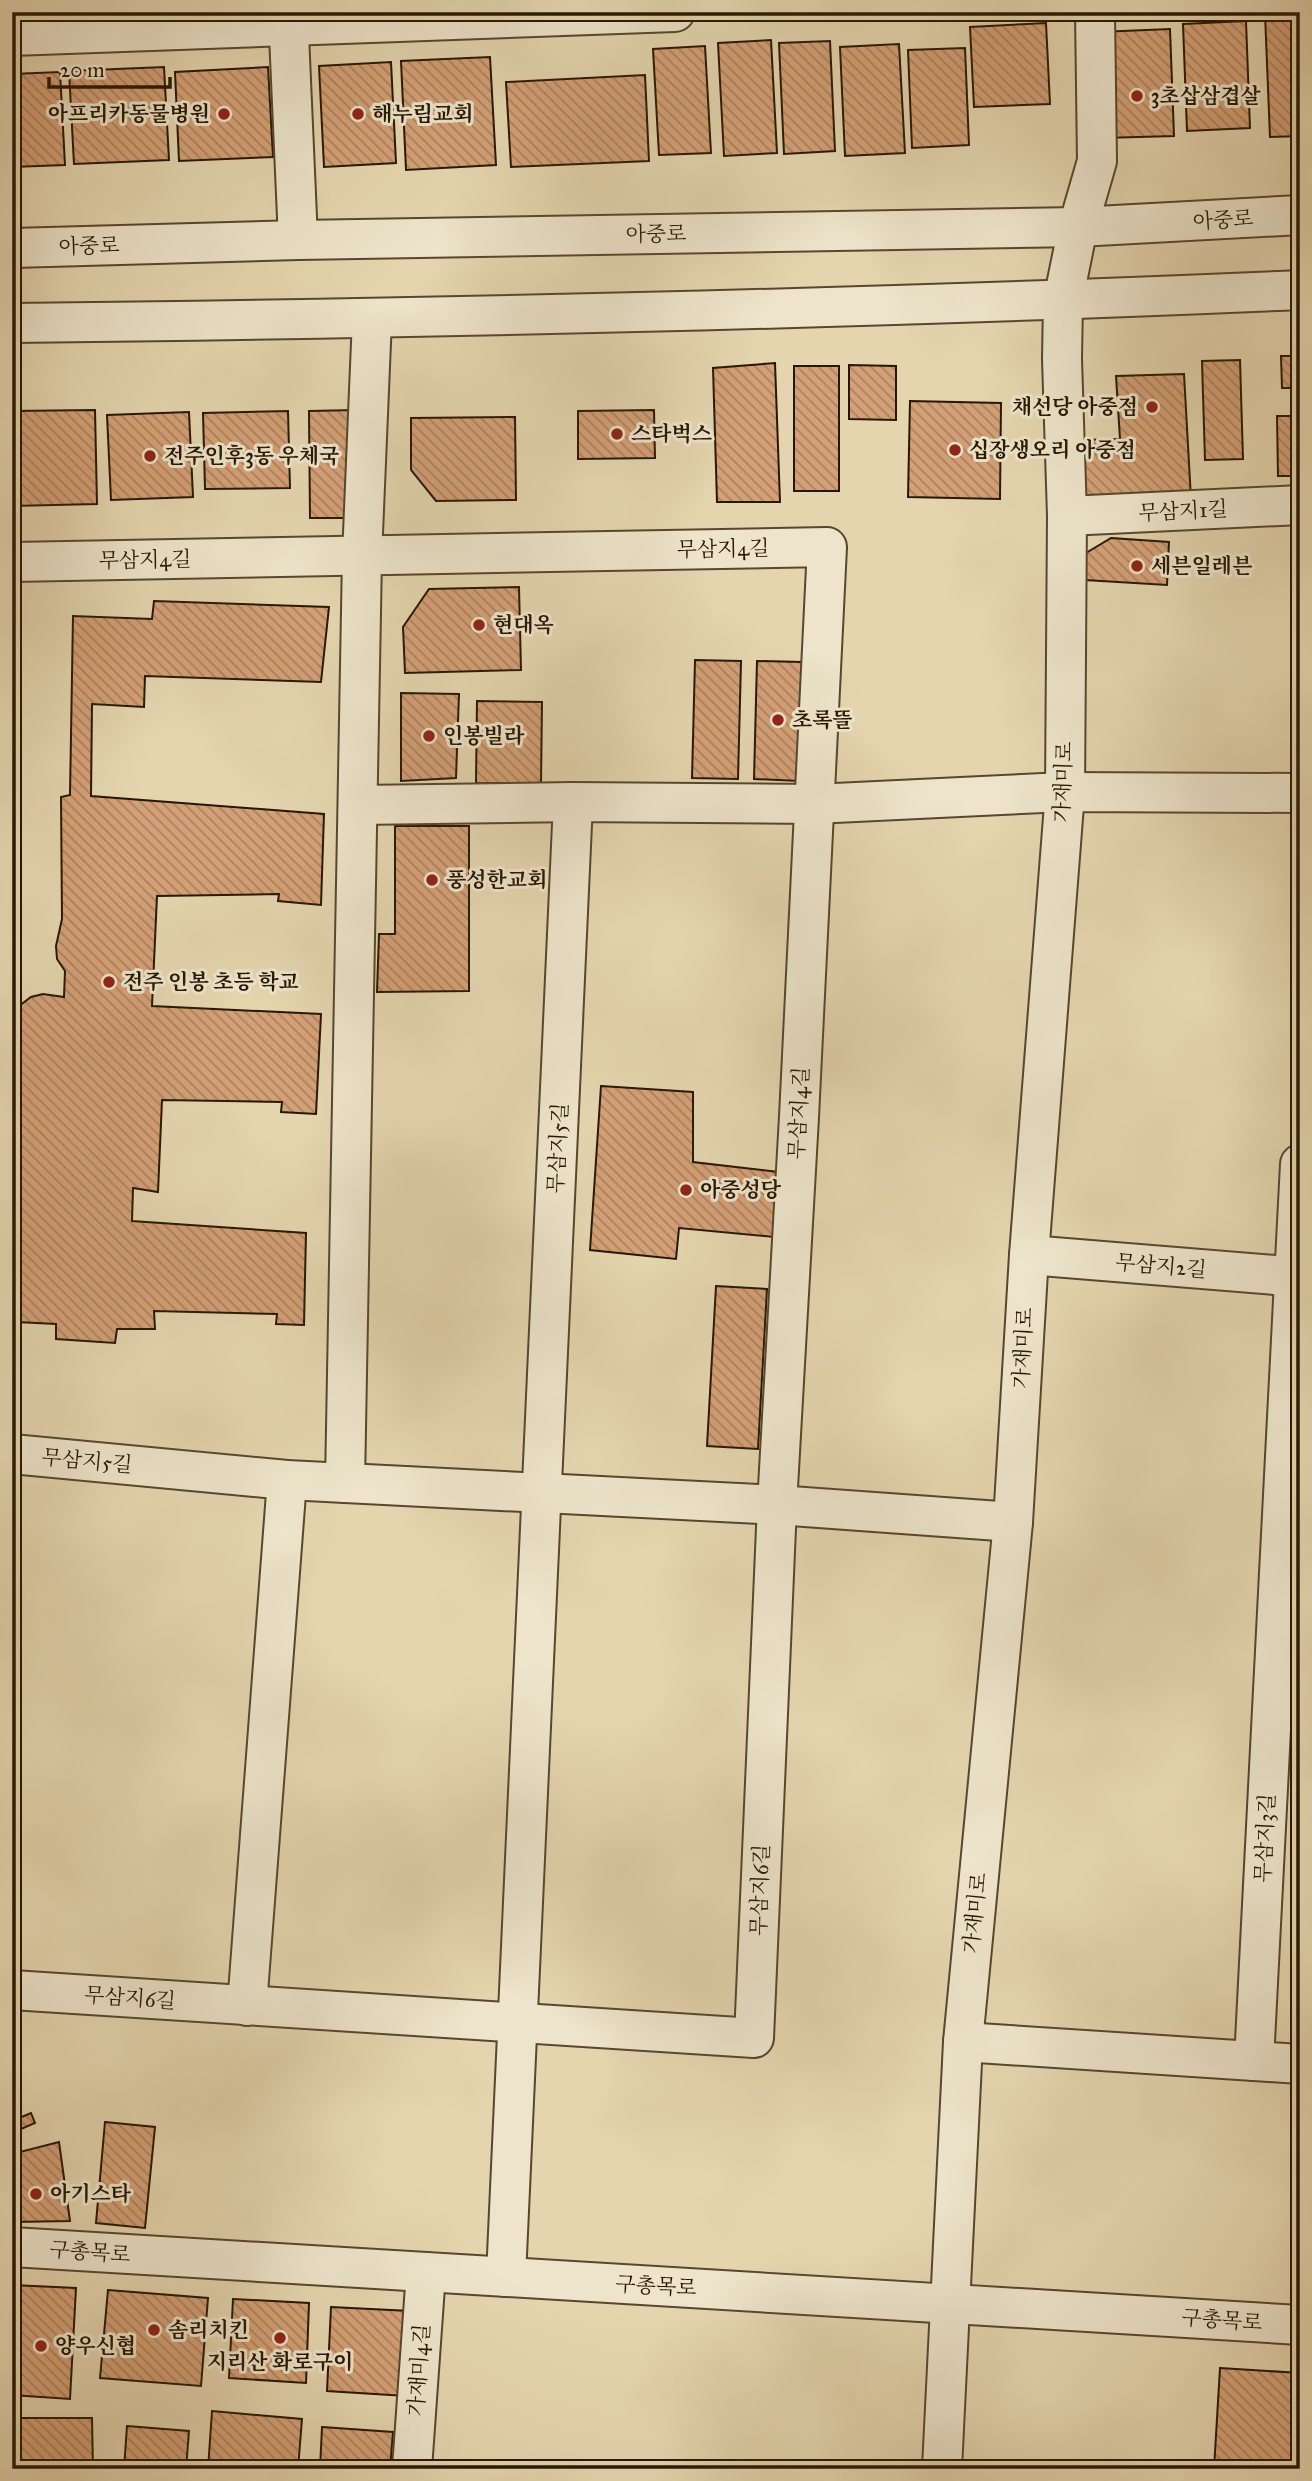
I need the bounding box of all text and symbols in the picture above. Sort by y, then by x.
scale bar [49,46,170,90]
text: 20 m [60,57,105,83]
place label: 3초삽삼겹살 [1151,83,1262,109]
marker: 3초삽삼겹살 [1129,88,1145,104]
place label: 아프리카동물병원 [48,101,210,127]
place label: 해누림교회 [372,101,473,127]
marker: 아프리카동물병원 [216,106,232,122]
marker: 해누림교회 [350,106,366,122]
street label: 아중로 [1192,205,1254,235]
street label: 아중로 [625,220,687,248]
street label: 아중로 [58,232,120,260]
place label: 채선당 아중점 [1012,394,1138,420]
marker: 채선당 아중점 [1144,399,1160,415]
place label: 스타벅스 [631,421,712,447]
marker: 스타벅스 [609,426,625,442]
place label: 십장생오리 아중점 [969,437,1136,463]
marker: 십장생오리 아중점 [947,442,963,458]
place label: 전주인후3동 우체국 [164,443,339,469]
marker: 전주인후3동 우체국 [142,448,158,464]
street label: 무삼지1길 [1138,496,1228,526]
street label: 무삼지4길 [676,535,770,563]
street label: 무삼지4길 [98,546,192,574]
place label: 세븐일레븐 [1151,553,1252,579]
marker: 세븐일레븐 [1129,558,1145,574]
place label: 현대옥 [493,612,554,638]
marker: 현대옥 [471,617,487,633]
place label: 초록뜰 [792,707,853,733]
marker: 초록뜰 [770,712,786,728]
place label: 인봉빌라 [443,723,525,749]
marker: 인봉빌라 [421,728,437,744]
street label: 가재미로 [1049,741,1077,823]
place label: 풍성한교회 [446,867,547,893]
marker: 풍성한교회 [424,872,440,888]
place label: 전주 인봉 초등 학교 [123,969,299,995]
marker: 전주 인봉 초등 학교 [101,974,117,990]
street label: 무삼지4길 [784,1066,814,1160]
street label: 무삼지5길 [543,1102,573,1194]
place label: 아중성당 [700,1177,782,1203]
marker: 아중성당 [678,1182,694,1198]
street label: 무삼지2길 [1114,1249,1208,1283]
street label: 가재미로 [1008,1307,1038,1389]
street label: 무삼지5길 [41,1444,133,1478]
street label: 무삼지3길 [1250,1793,1280,1883]
street label: 무삼지6길 [745,1844,775,1936]
street label: 가재미로 [958,1871,992,1955]
street label: 무삼지6길 [83,1982,177,2014]
place label: 아기스타 [50,2181,132,2207]
marker: 아기스타 [28,2186,44,2202]
street label: 구총목로 [49,2236,131,2268]
street label: 구총목로 [615,2271,697,2301]
street label: 구총목로 [1181,2304,1263,2336]
place label: 솜리치킨 [168,2317,249,2343]
marker: 솜리치킨 [146,2322,162,2338]
street label: 가재미4길 [403,2323,435,2417]
marker: 지리산 화로구이 [272,2330,288,2346]
place label: 양우신협 [55,2333,136,2359]
marker: 양우신협 [33,2338,49,2354]
place label: 지리산 화로구이 [207,2349,353,2375]

